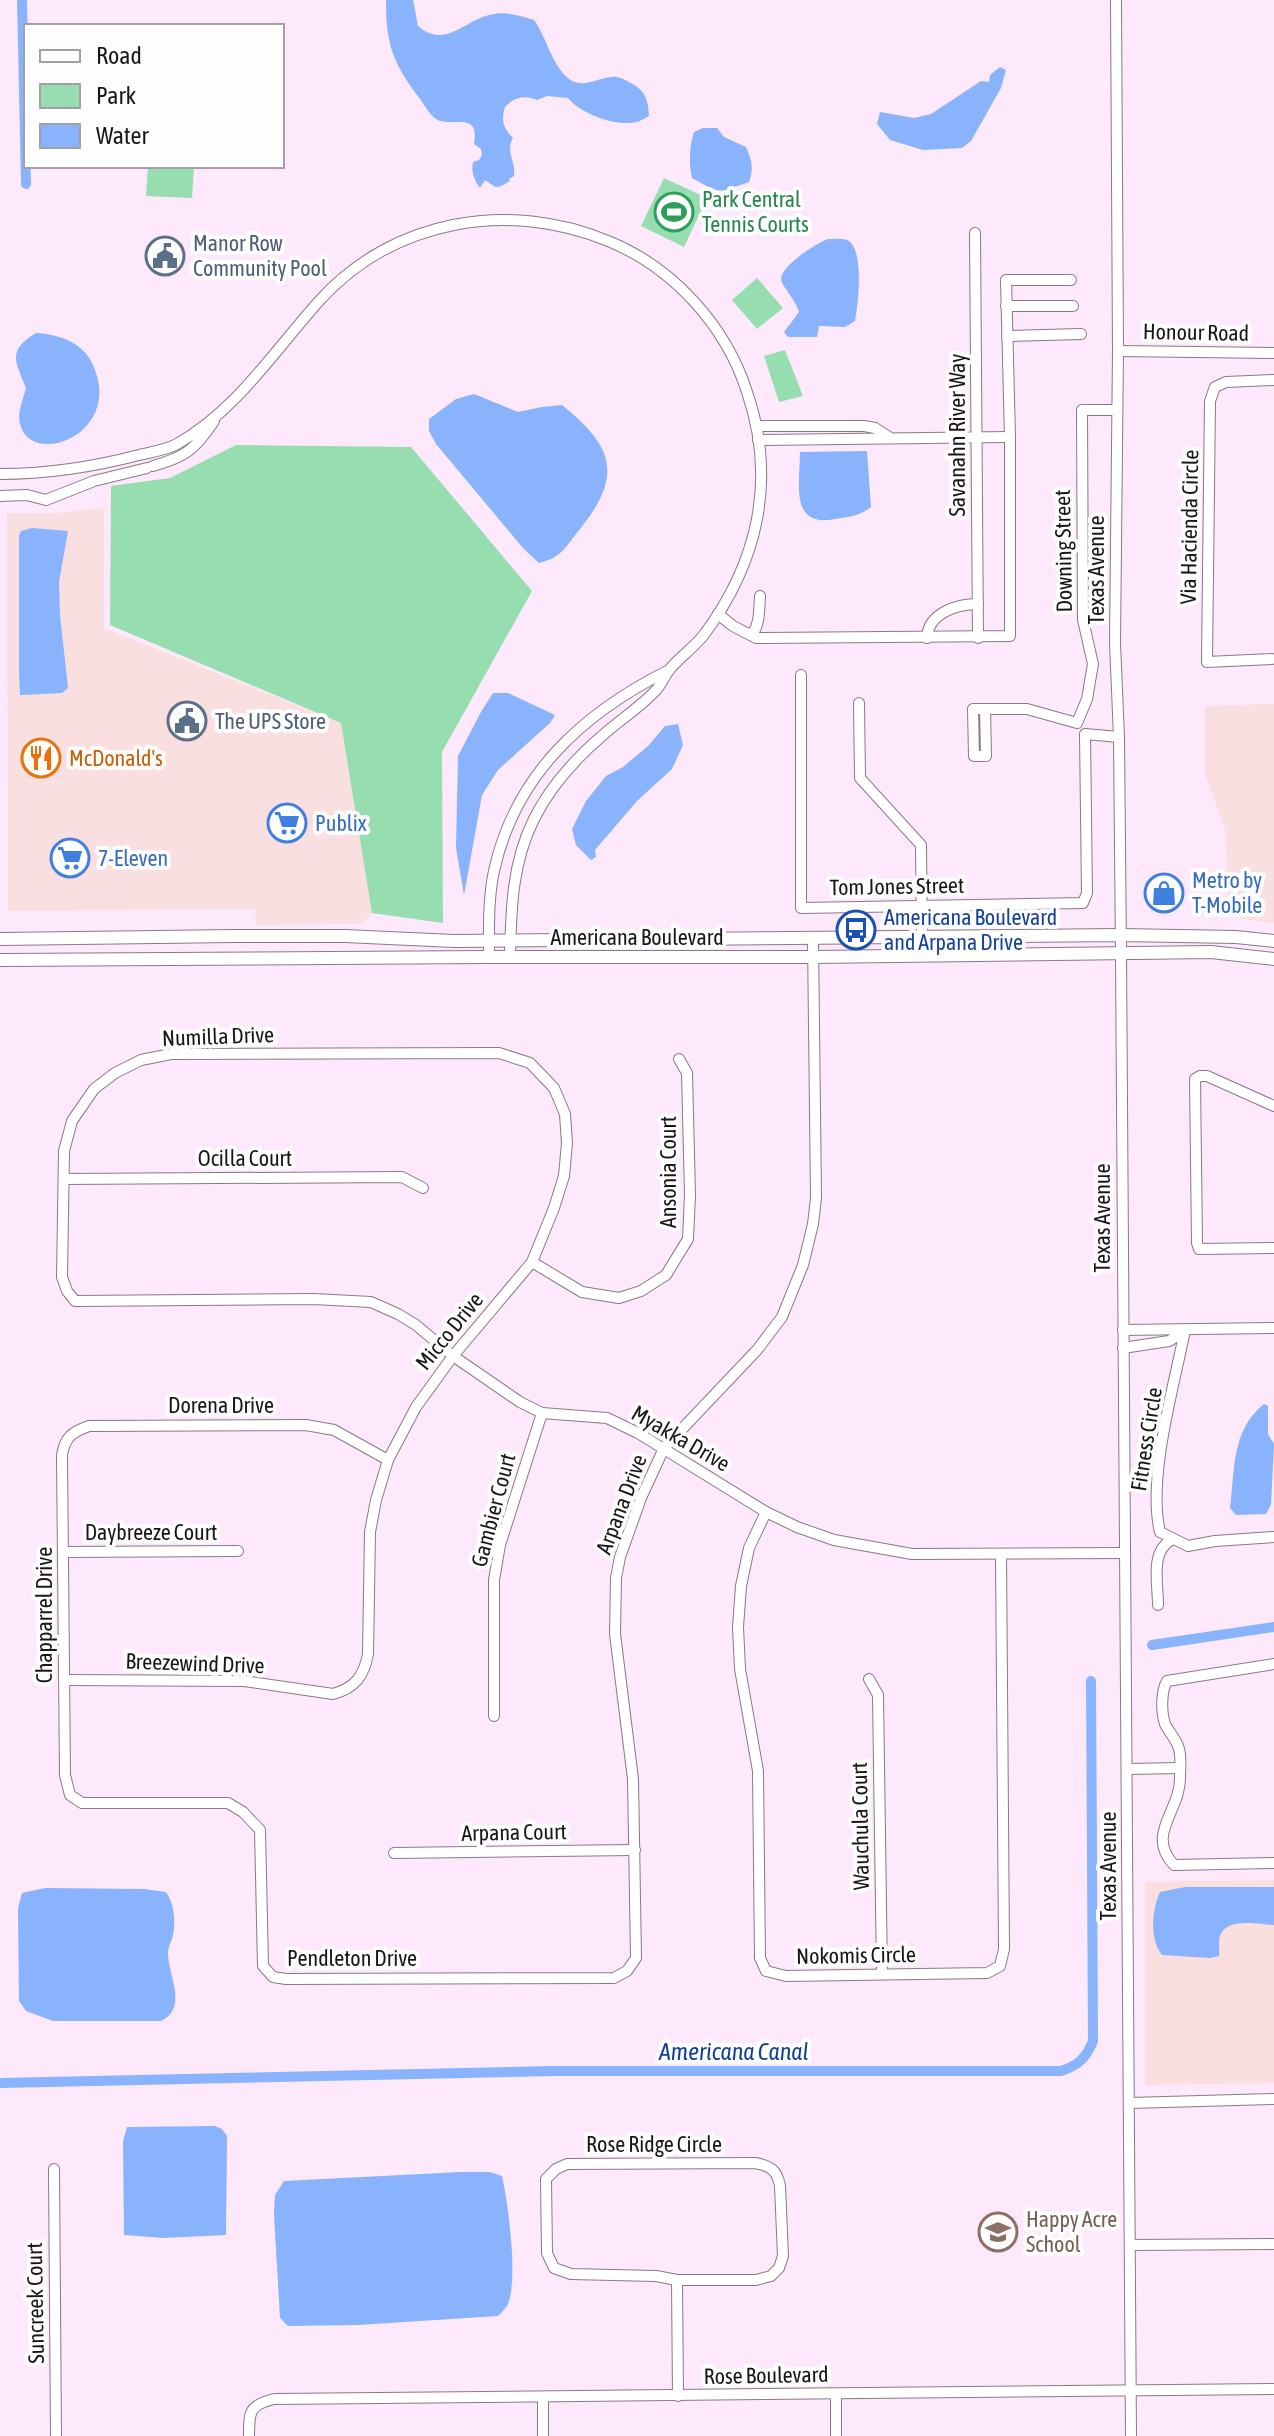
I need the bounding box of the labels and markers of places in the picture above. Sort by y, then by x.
place label: Park Central Tennis Courts [702,186,809,237]
sports icon: Park Central Tennis Courts [653,191,695,233]
place label: Manor Row Community Pool [193,230,327,281]
public building icon: Manor Row Community Pool [144,235,186,277]
public building icon: The UPS Store [166,700,208,742]
place label: The UPS Store [215,708,326,734]
restaurant icon: McDonald's [20,737,62,779]
place label: McDonald's [69,745,163,771]
supermarket icon: Publix [266,802,308,844]
place label: Publix [315,810,367,836]
supermarket icon: 7-Eleven [49,837,91,879]
place label: 7-Eleven [98,845,168,871]
place label: Metro by T-Mobile [1192,867,1262,918]
shop icon: Metro by T-Mobile [1143,872,1185,914]
place label: Americana Boulevard and Arpana Drive [884,904,1057,955]
bus stop icon: Americana Boulevard and Arpana Drive [835,909,877,951]
place label: Happy Acre School [1026,2206,1117,2257]
school or university icon: Happy Acre School [977,2211,1019,2253]

